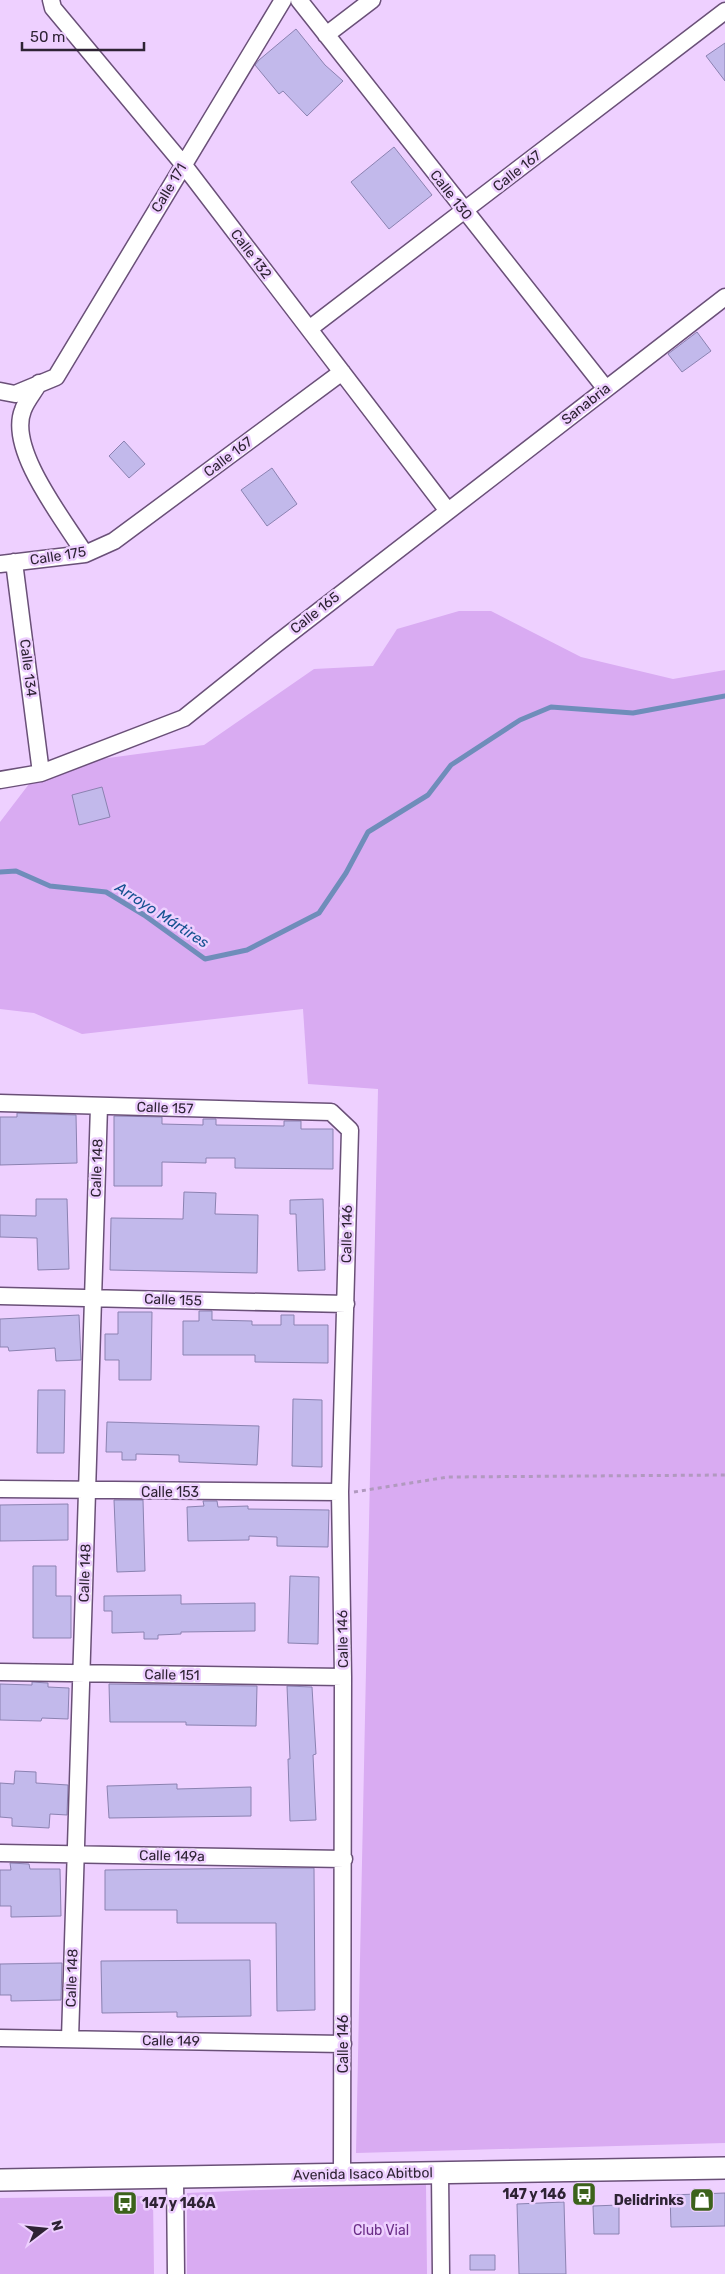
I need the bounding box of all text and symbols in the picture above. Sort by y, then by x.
scale bar [22,20,145,52]
text: 50 m [30,28,65,46]
street label: Calle 167 [490,147,544,195]
street label: Calle 171 [148,160,190,216]
street label: Calle 130 [426,167,476,223]
street label: Calle 132 [227,226,275,282]
street label: Sanabria [558,380,614,428]
street label: Calle 167 [200,433,256,481]
street label: Calle 175 [29,543,87,569]
street label: Calle 165 [287,588,343,638]
street label: Calle 134 [16,638,40,698]
water label: Arroyo Mártires [111,878,212,952]
street label: Calle 157 [136,1099,194,1117]
street label: Calle 148 [87,1138,107,1198]
street label: Calle 146 [338,1205,356,1263]
street label: Calle 155 [144,1290,202,1310]
street label: Calle 153 [141,1484,199,1501]
street label: Calle 148 [75,1543,95,1603]
street label: Calle 146 [334,1610,352,1668]
street label: Calle 151 [144,1666,200,1684]
street label: Calle 149a [139,1847,205,1865]
street label: Calle 148 [62,1948,82,2008]
street label: Calle 146 [335,2015,352,2073]
street label: Calle 149 [142,2032,200,2050]
street label: Avenida Isaco Abitbol [293,2164,433,2184]
bus stop icon: 147 y 146 [571,2181,597,2207]
place label: 147 y 146 [503,2186,566,2203]
shop icon: Delidrinks [689,2187,715,2213]
bus stop icon: 147 y 146A [112,2190,138,2216]
place label: Delidrinks [614,2192,684,2209]
place label: 147 y 146A [142,2195,215,2212]
north arrow [20,2204,70,2254]
text: N [47,2218,67,2233]
park label: Club Vial [353,2222,409,2239]

